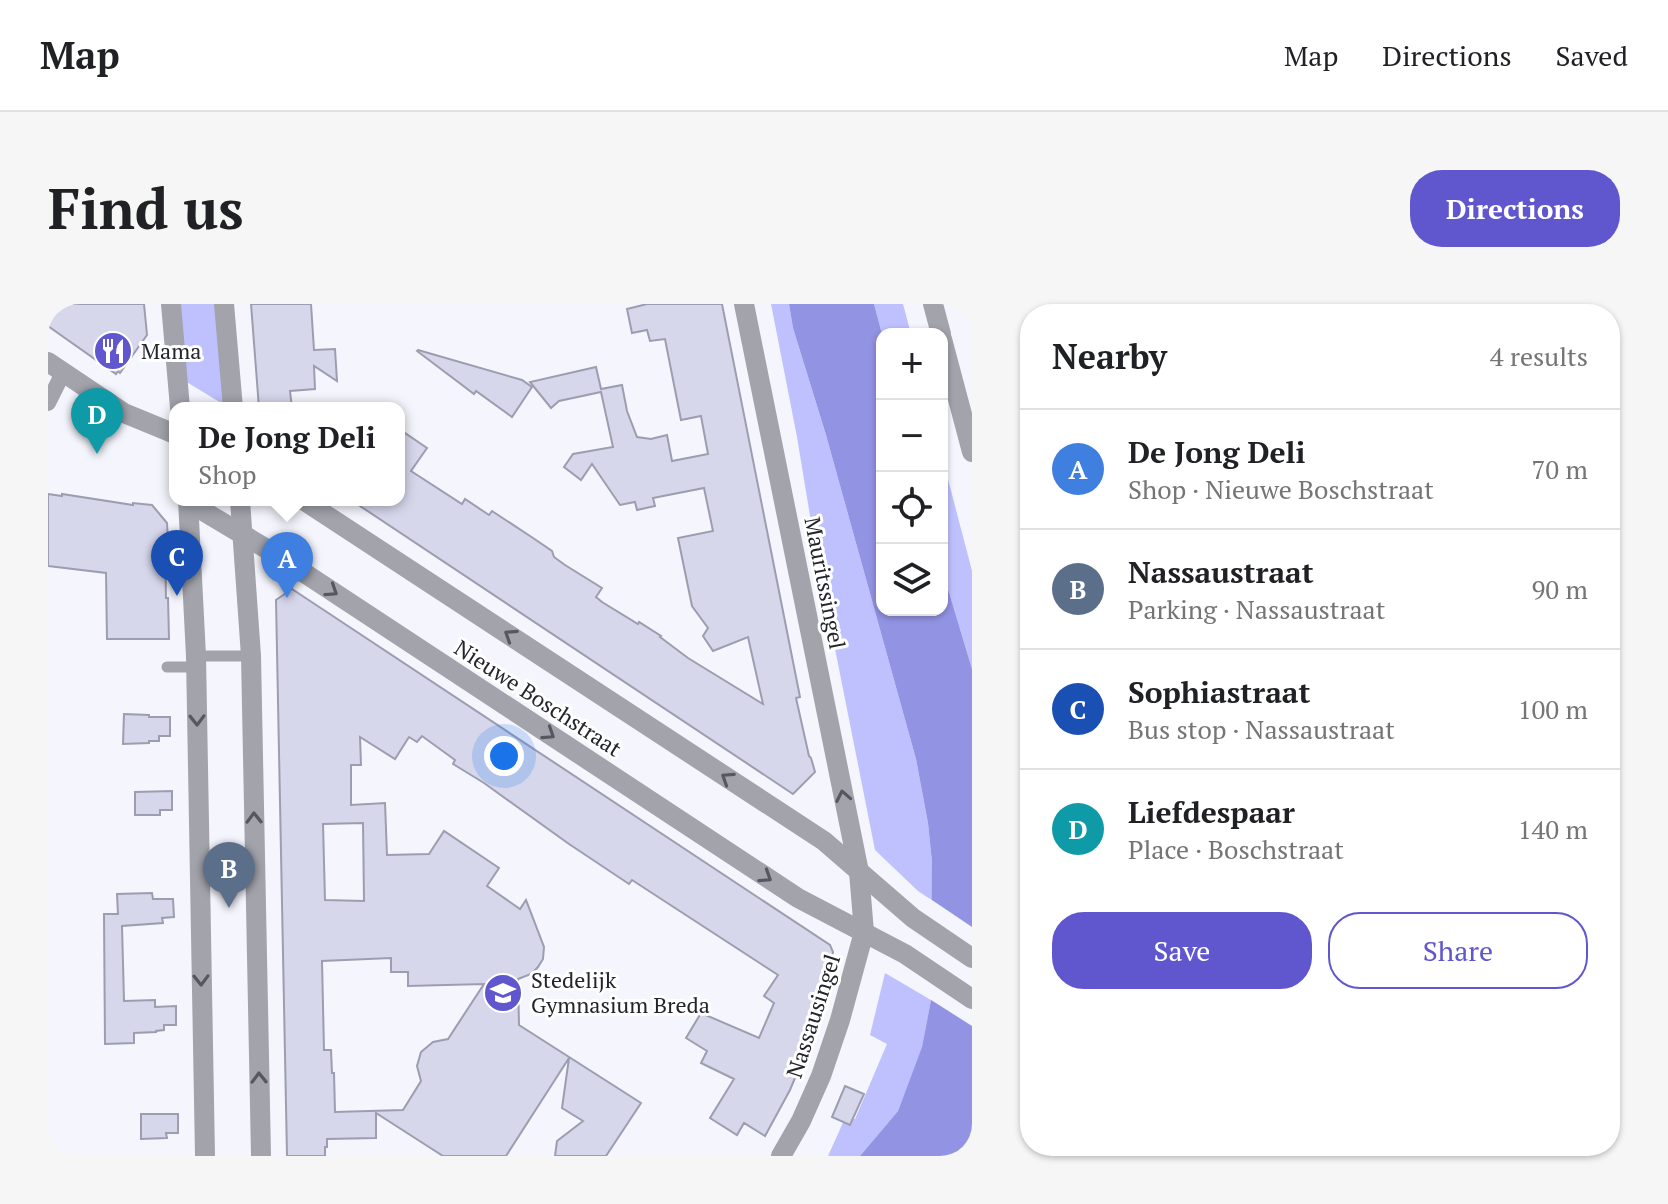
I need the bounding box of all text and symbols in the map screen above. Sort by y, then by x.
text: Map [40,30,120,80]
text: Map [1284,37,1338,74]
text: Directions [1382,37,1512,74]
text: Saved [1556,37,1628,74]
button: Directions [1410,170,1620,247]
text: Find us [48,171,244,245]
map controls [876,328,948,616]
button: + [876,328,948,400]
restaurant icon: Mama [92,330,134,372]
text: Nearby [1052,334,1167,379]
place label: Mama [141,336,201,365]
text: 4 results [1490,339,1588,373]
pin: D [71,388,123,454]
button: − [876,400,948,472]
popup [169,402,405,506]
text: De Jong Deli [198,417,376,457]
text: De Jong Deli [1128,432,1306,472]
text: A [1069,452,1087,486]
text: 70 m [1532,452,1588,486]
text: Shop [198,457,257,491]
button: locate [876,472,948,544]
text: Shop · Nieuwe Boschstraat [1128,472,1434,506]
street label: Mauritssingel [798,514,853,651]
pin: C [151,530,203,596]
pin: A [261,532,313,598]
button: layers [876,544,948,616]
text: Nassaustraat [1128,552,1314,592]
text: B [1070,572,1086,606]
text: 90 m [1532,572,1588,606]
one-way arrow [323,582,337,597]
text: Parking · Nassaustraat [1128,592,1385,626]
one-way arrow [504,630,519,645]
street label: Nieuwe Boschstraat [449,633,627,762]
text: Sophiastraat [1128,672,1311,712]
text: C [1070,692,1086,726]
text: 100 m [1518,692,1588,726]
text: Bus stop · Nassaustraat [1128,712,1395,746]
one-way arrow [188,714,206,727]
one-way arrow [540,724,555,739]
your location [484,736,524,776]
one-way arrow [722,773,736,788]
one-way arrow [836,789,853,802]
text: Liefdespaar [1128,792,1295,832]
one-way arrow [245,811,262,824]
text: D [1068,812,1088,846]
text: 140 m [1518,812,1588,846]
text: Place · Boschstraat [1128,832,1344,866]
pin: B [203,842,255,908]
one-way arrow [757,867,772,882]
button: Save [1052,912,1312,989]
button: Share [1328,912,1588,989]
street label: Nassausingel [779,950,846,1081]
place label: Stedelijk Gymnasium Breda [531,965,710,1019]
school or university icon: Stedelijk Gymnasium Breda [482,972,524,1014]
one-way arrow [193,974,210,987]
one-way arrow [250,1071,268,1084]

